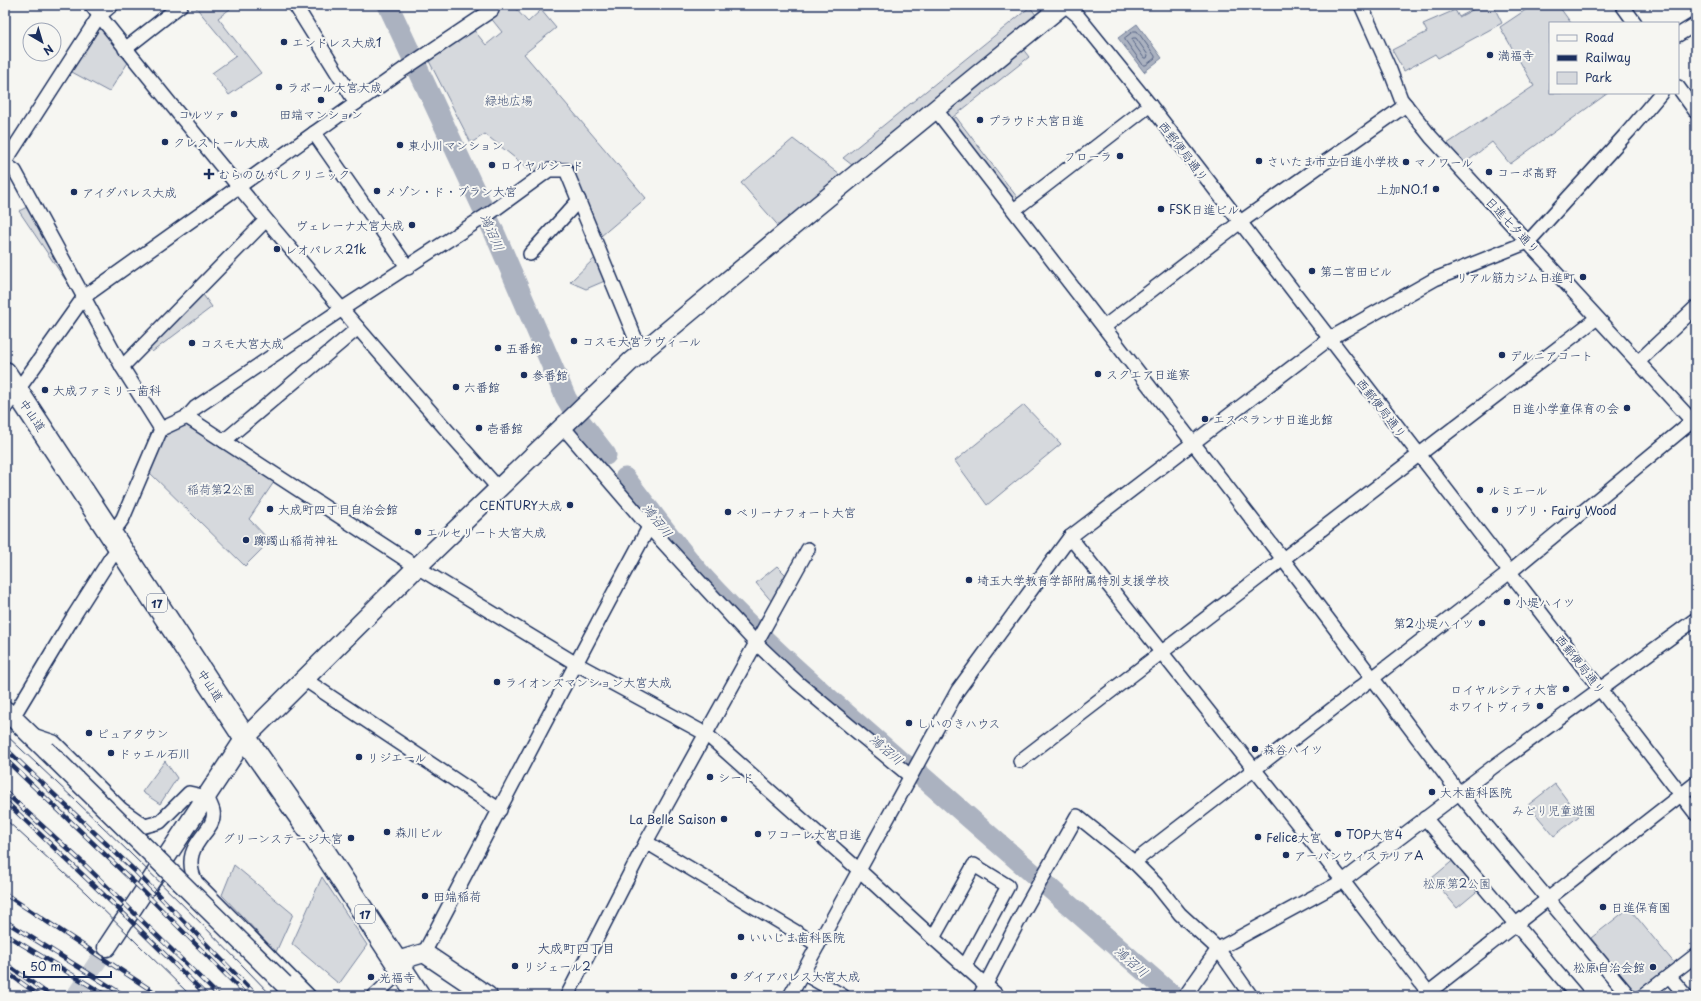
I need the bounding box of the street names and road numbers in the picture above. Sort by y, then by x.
street label: 西郵便局通り [1155,117,1213,185]
street label: 日進七夕通り [1482,193,1544,257]
street label: 西郵便局通り [1353,374,1411,442]
street label: 中山道 [15,395,51,435]
road number: 17 [147,594,167,612]
street label: 西郵便局通り [1552,630,1610,698]
street label: 中山道 [194,665,228,705]
road number: 17 [355,905,375,923]

